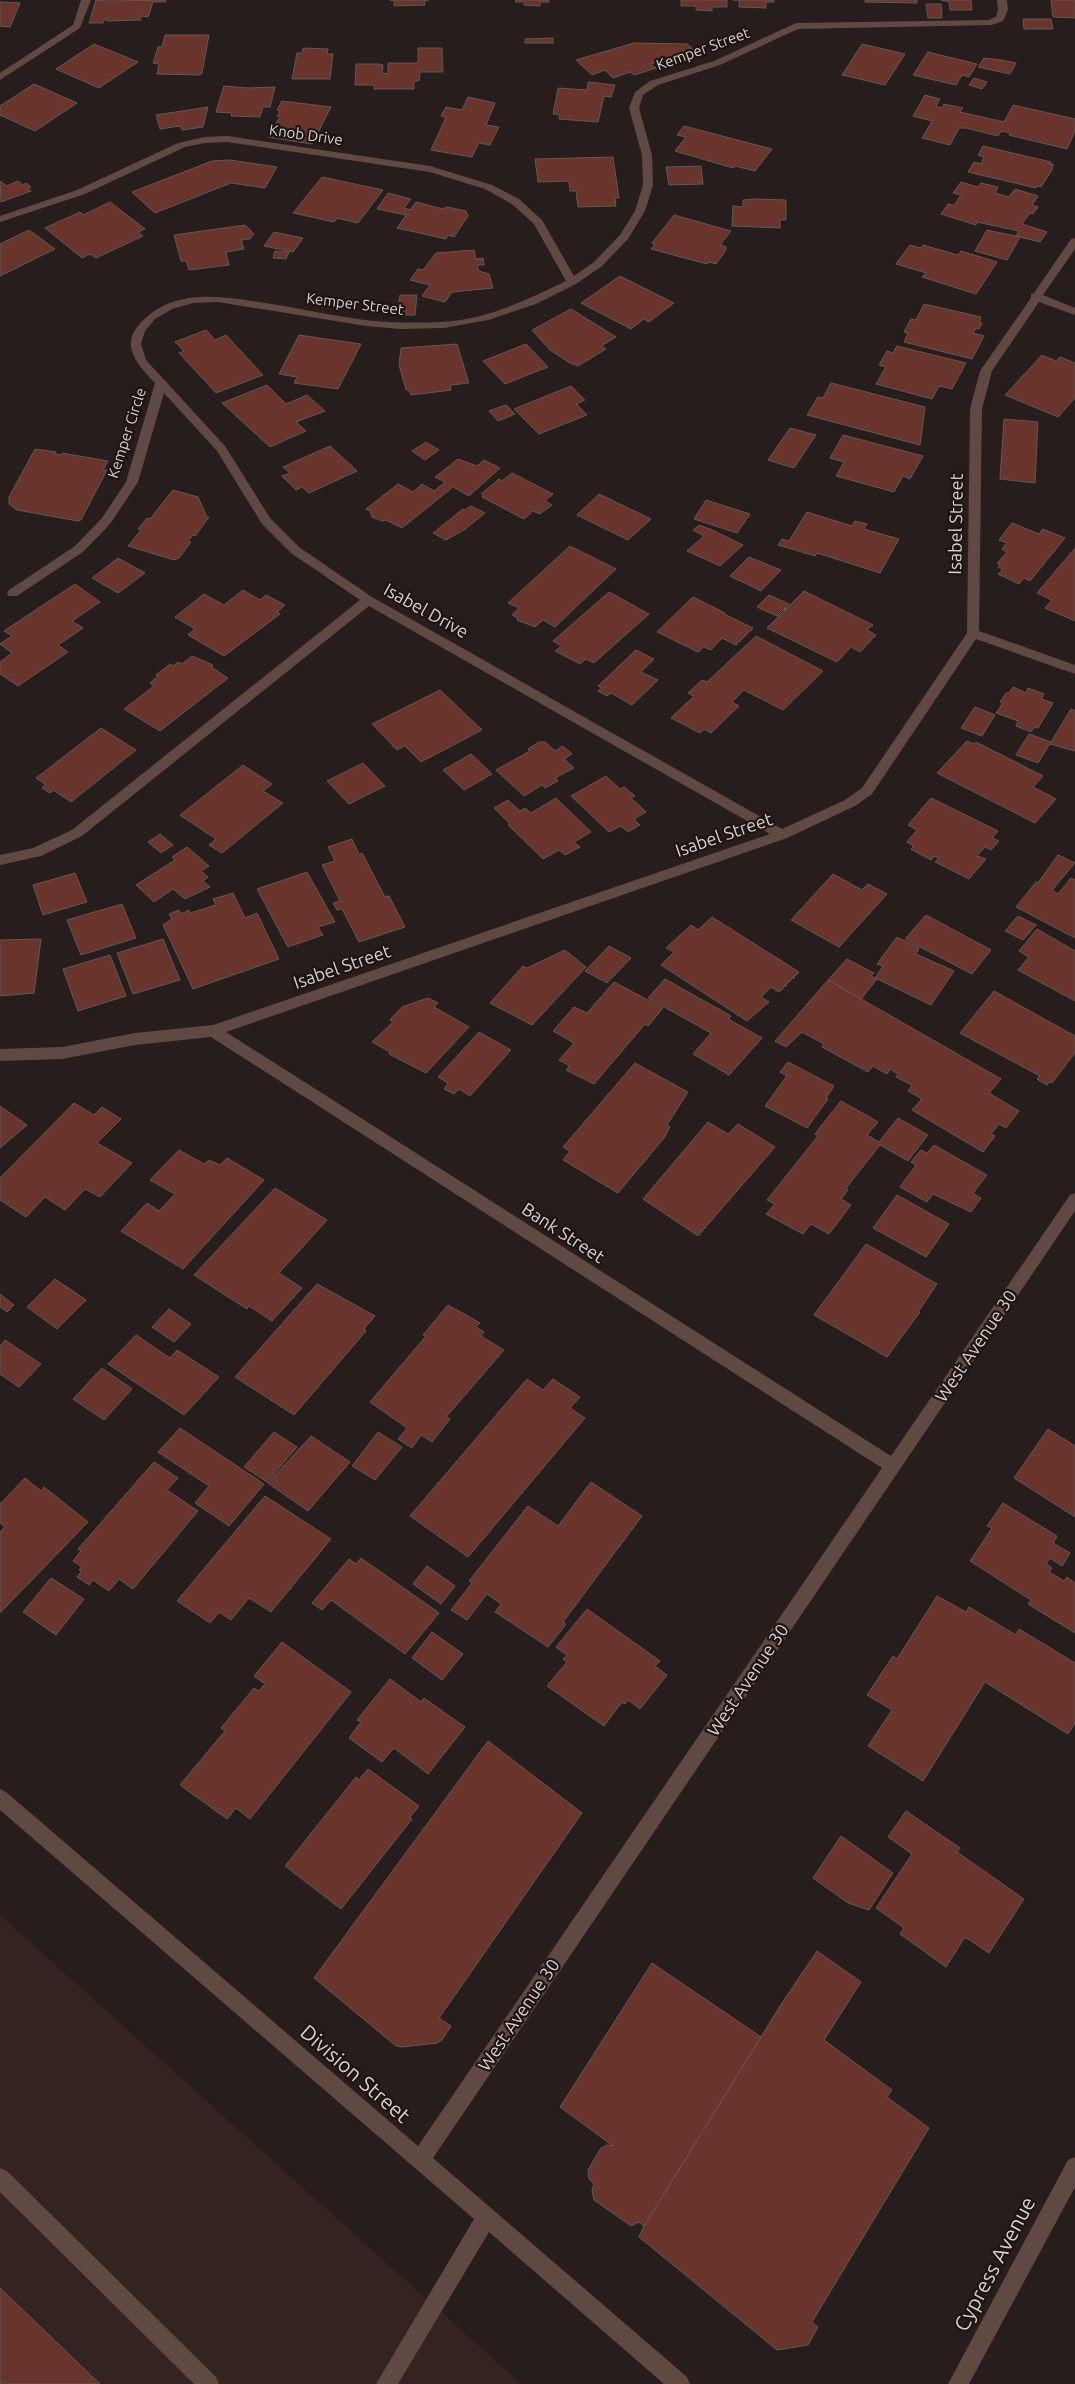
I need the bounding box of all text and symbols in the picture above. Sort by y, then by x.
street label: Kemper Street [654,24,752,73]
street label: Knob Drive [268,121,344,148]
street label: Kemper Street [305,289,405,318]
street label: Kemper Circle [104,385,149,480]
street label: Isabel Street [944,473,966,575]
street label: Isabel Drive [381,579,472,642]
street label: Isabel Street [673,808,775,860]
street label: Isabel Street [291,940,393,992]
street label: Bank Street [518,1198,609,1266]
street label: West Avenue 30 [930,1286,1020,1405]
street label: West Avenue 30 [702,1620,792,1739]
street label: West Avenue 30 [473,1955,563,2074]
street label: Division Street [296,2019,415,2127]
street label: Cypress Avenue [949,2192,1040,2335]

